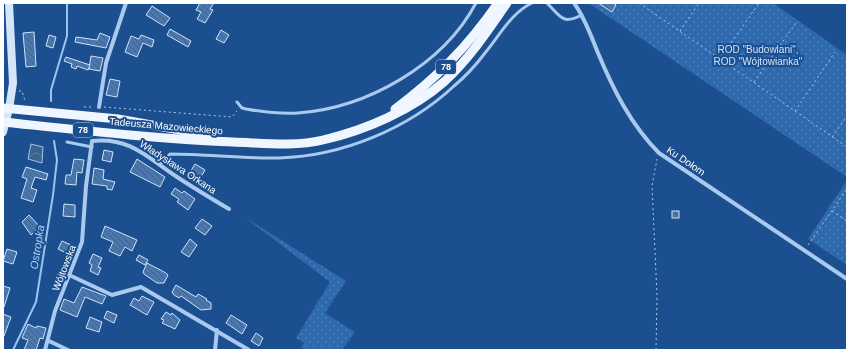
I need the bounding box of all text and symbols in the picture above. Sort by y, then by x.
park label: ROD "Budowlani", ROD "Wójtowianka" [714,44,803,67]
road number: 78 [436,60,456,74]
street label: Tadeusza Mazowieckiego [109,116,224,136]
road number: 78 [73,123,93,137]
street label: Władysława Orkana [138,138,219,196]
street label: Ku Dołom [665,144,707,178]
water label: Ostropka [28,224,46,270]
street label: Wójtowska [50,243,78,293]

